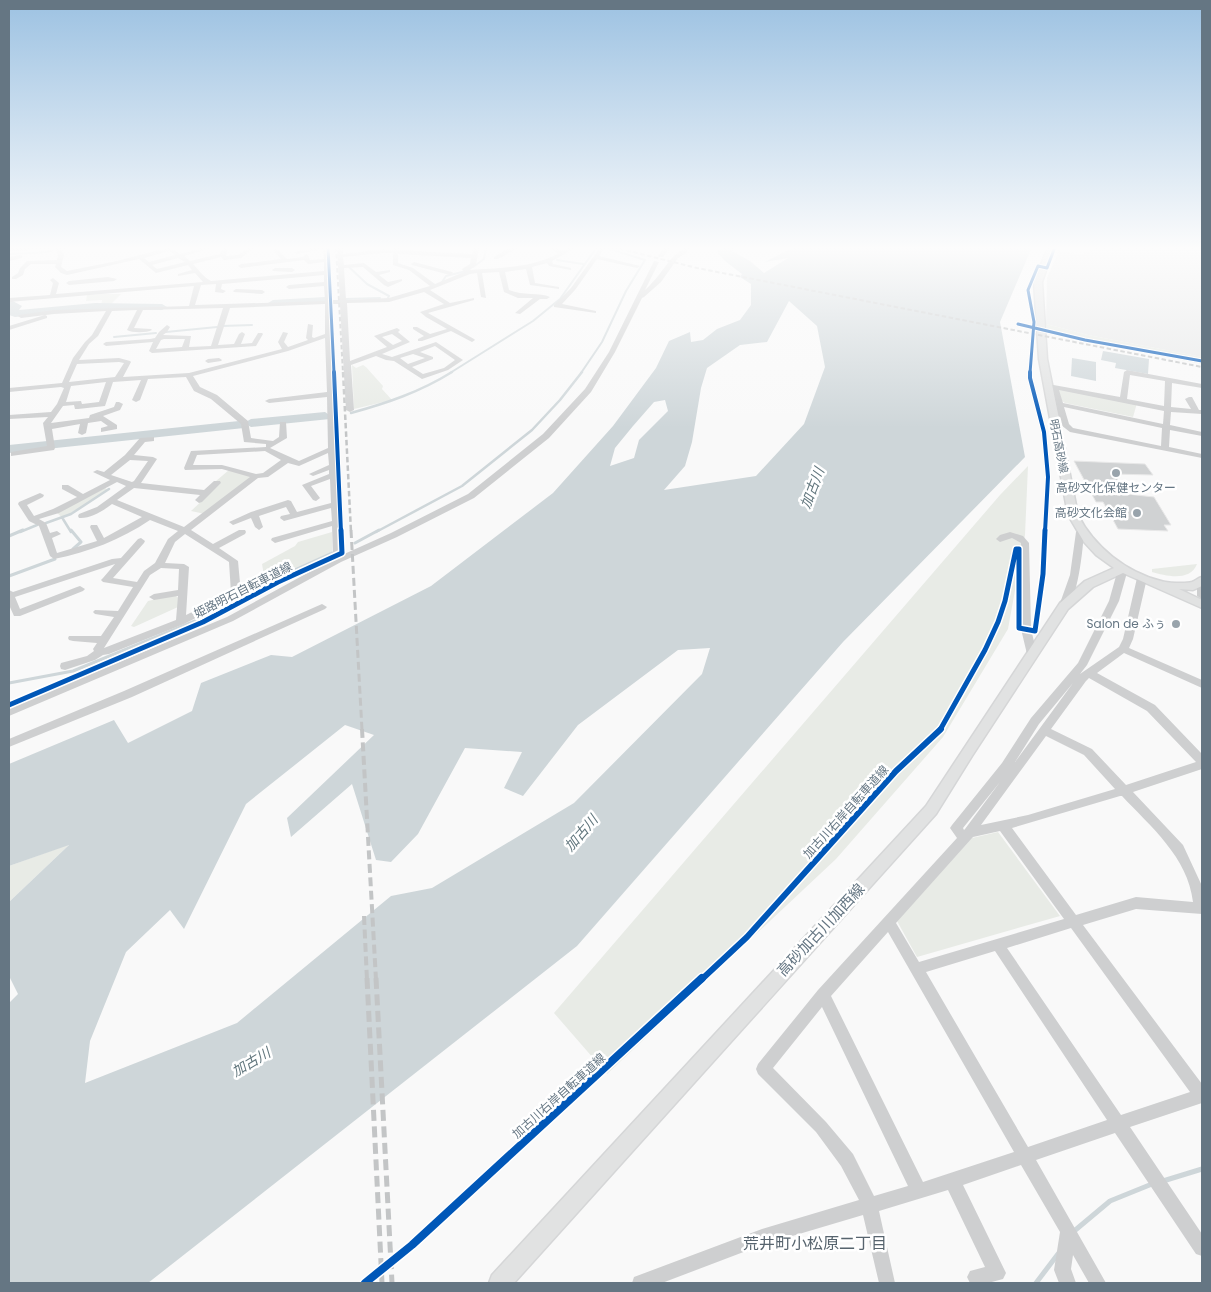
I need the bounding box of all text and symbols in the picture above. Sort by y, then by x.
street label: 明石高砂線 [1046,417,1072,475]
water label: 加古川 [795,463,830,511]
marker: 高砂文化保健センター [1110,467,1122,479]
place label: 高砂文化保健センター [1056,479,1176,496]
place label: 高砂文化会館 [1055,504,1127,521]
marker: 高砂文化会館 [1131,507,1143,519]
street label: 姫路明石自転車道線 [191,557,295,622]
place label: Salon de ふぅ [1087,615,1166,632]
marker: Salon de ふぅ [1170,618,1182,630]
street label: 加古川右岸自転車道線 [799,761,892,862]
water label: 加古川 [560,809,604,855]
street label: 高砂加古川加西線 [772,879,869,981]
water label: 加古川 [228,1042,276,1081]
street label: 加古川右岸自転車道線 [508,1049,609,1142]
district label: 荒井町小松原二丁目 [743,1232,887,1255]

